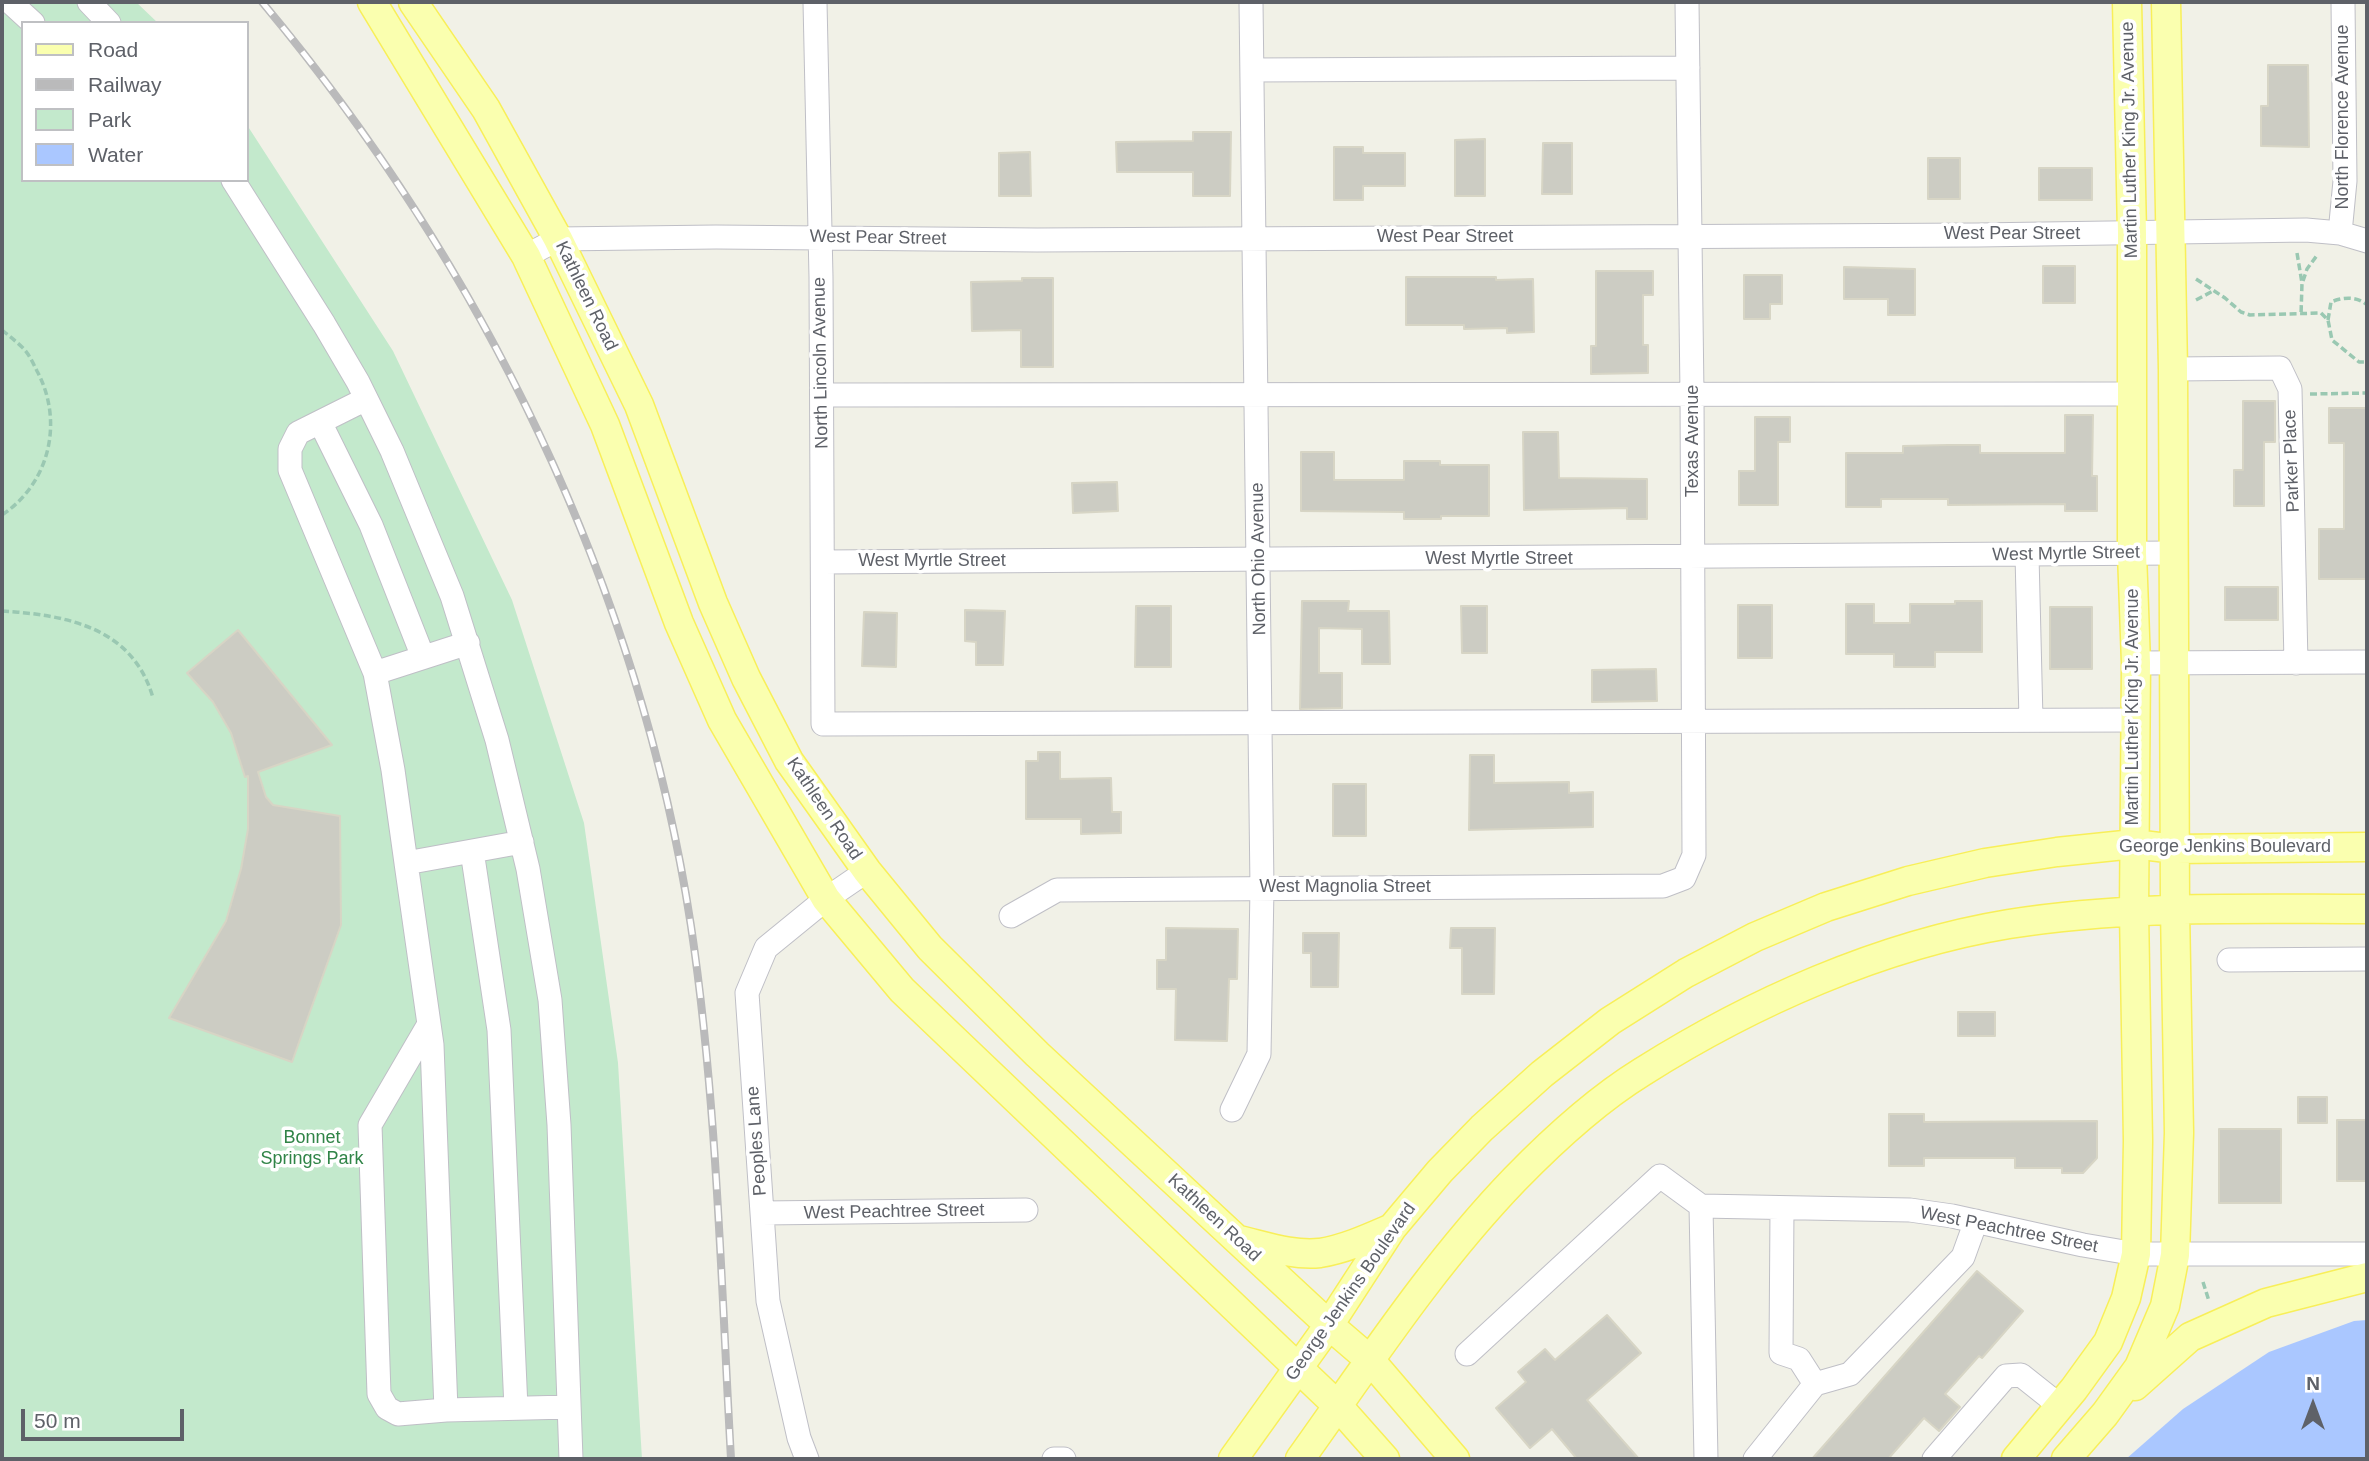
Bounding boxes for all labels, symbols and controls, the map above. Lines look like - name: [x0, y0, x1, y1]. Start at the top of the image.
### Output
- legend: [21, 21, 248, 182]
- street label: Martin Luther King Jr. Avenue: [2117, 21, 2143, 259]
- street label: North Florence Avenue: [2332, 25, 2354, 209]
- text: Road: [88, 38, 138, 61]
- text: Railway: [88, 73, 162, 96]
- text: Park: [88, 108, 131, 131]
- text: Water: [88, 143, 143, 166]
- street label: West Pear Street: [1944, 223, 2080, 245]
- street label: West Pear Street: [809, 226, 947, 250]
- street label: West Pear Street: [1377, 226, 1513, 248]
- street label: Kathleen Road: [550, 238, 622, 354]
- street label: North Lincoln Avenue: [809, 277, 833, 449]
- street label: Texas Avenue: [1682, 385, 1704, 497]
- street label: Parker Place: [2279, 409, 2305, 513]
- street label: North Ohio Avenue: [1247, 482, 1271, 636]
- street label: West Myrtle Street: [1992, 542, 2140, 566]
- street label: West Myrtle Street: [1425, 548, 1573, 570]
- street label: West Myrtle Street: [858, 550, 1006, 572]
- street label: Martin Luther King Jr. Avenue: [2122, 589, 2144, 825]
- street label: Kathleen Road: [782, 754, 866, 864]
- street label: George Jenkins Boulevard: [2119, 836, 2331, 858]
- street label: West Magnolia Street: [1259, 876, 1431, 898]
- street label: Peoples Lane: [742, 1085, 772, 1197]
- park label: Bonnet Springs Park: [260, 1127, 364, 1170]
- street label: Kathleen Road: [1163, 1169, 1265, 1267]
- street label: George Jenkins Boulevard: [1281, 1199, 1421, 1385]
- street label: West Peachtree Street: [803, 1200, 985, 1224]
- street label: West Peachtree Street: [1918, 1202, 2100, 1258]
- north arrow: [2278, 1370, 2348, 1440]
- text: N: [2306, 1373, 2320, 1394]
- scale bar: [24, 1394, 187, 1438]
- text: 50 m: [34, 1409, 81, 1432]

